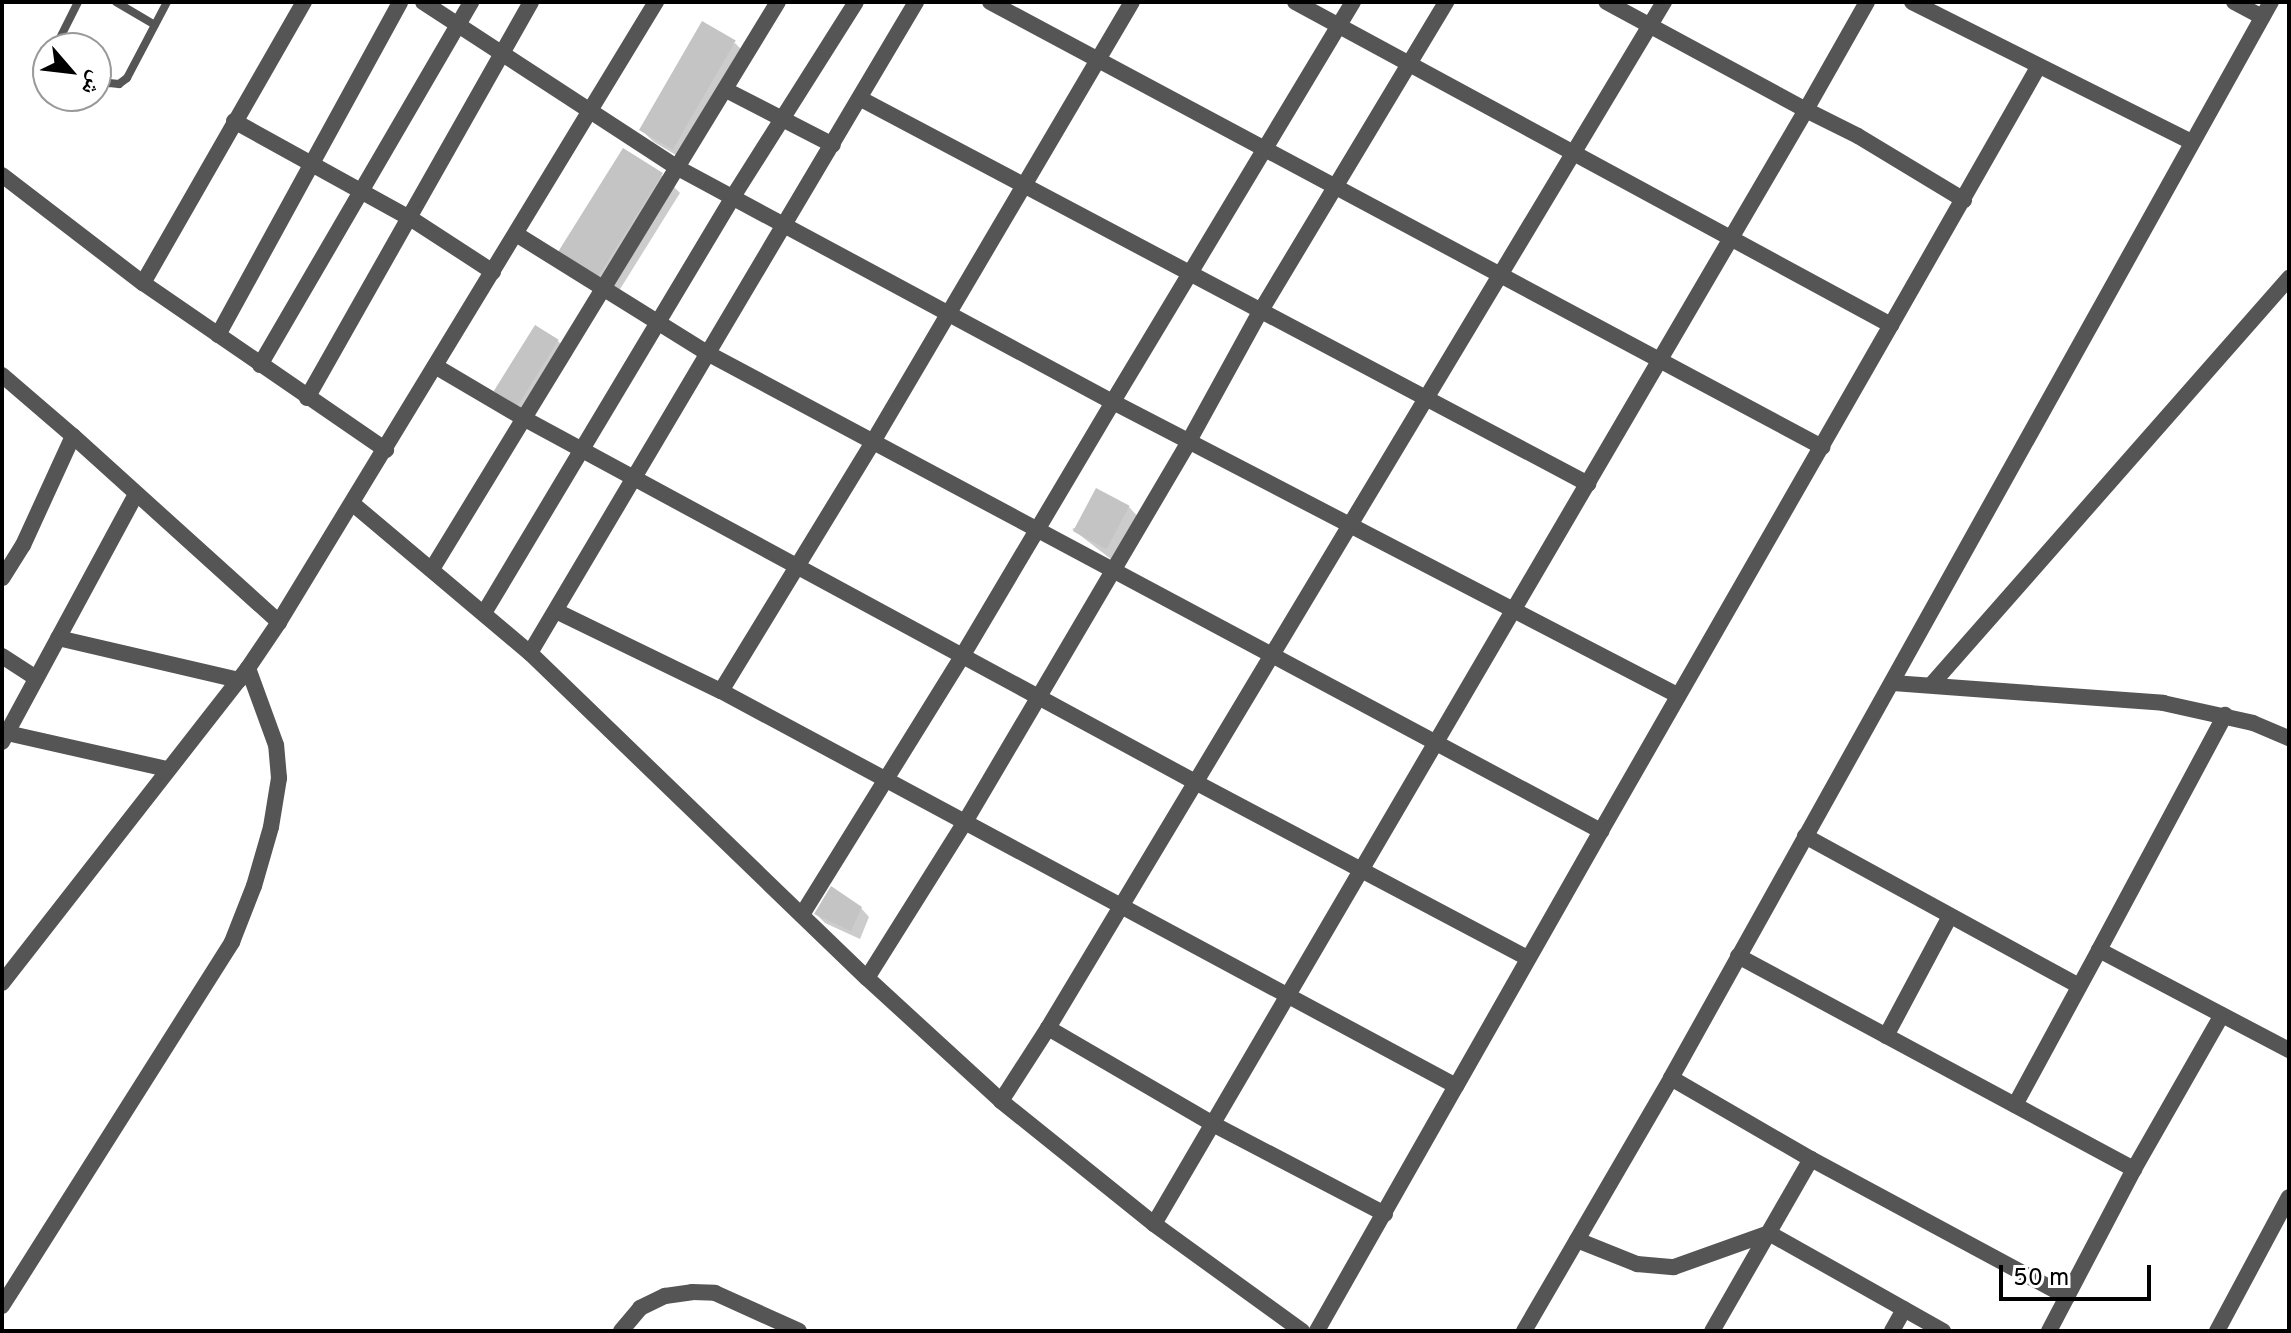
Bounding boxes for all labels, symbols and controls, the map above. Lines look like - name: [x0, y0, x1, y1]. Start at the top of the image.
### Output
- north arrow: [32, 32, 112, 112]
- text: ش: [74, 66, 109, 99]
- scale bar: [2003, 1249, 2155, 1299]
- text: 50 m: [2013, 1264, 2069, 1294]

